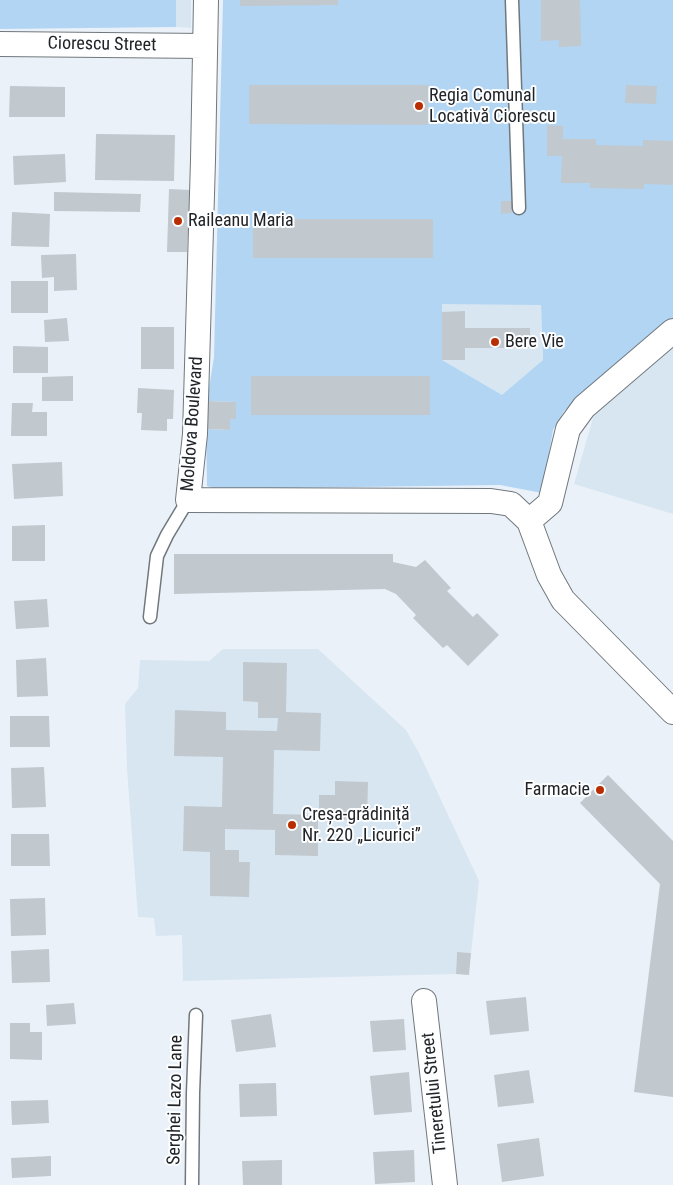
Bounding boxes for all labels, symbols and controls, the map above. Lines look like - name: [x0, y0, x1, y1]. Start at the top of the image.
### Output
- street label: Ciorescu Street: [47, 33, 157, 57]
- place label: Regia Comunal Locativă Ciorescu: [429, 85, 556, 128]
- marker: Regia Comunal Locativă Ciorescu: [413, 100, 425, 112]
- place label: Raileanu Maria: [188, 210, 294, 232]
- marker: Raileanu Maria: [172, 215, 184, 227]
- place label: Bere Vie: [505, 331, 564, 353]
- marker: Bere Vie: [489, 336, 501, 348]
- street label: Moldova Boulevard: [178, 356, 208, 492]
- place label: Farmacie: [524, 779, 590, 801]
- marker: Farmacie: [594, 784, 606, 796]
- place label: Creșa-grădiniță Nr. 220 „Licurici”: [302, 804, 421, 846]
- marker: Creșa-grădiniță Nr. 220 „Licurici”: [286, 819, 298, 831]
- street label: Tineretului Street: [418, 1031, 452, 1155]
- street label: Serghei Lazo Lane: [164, 1035, 188, 1165]

